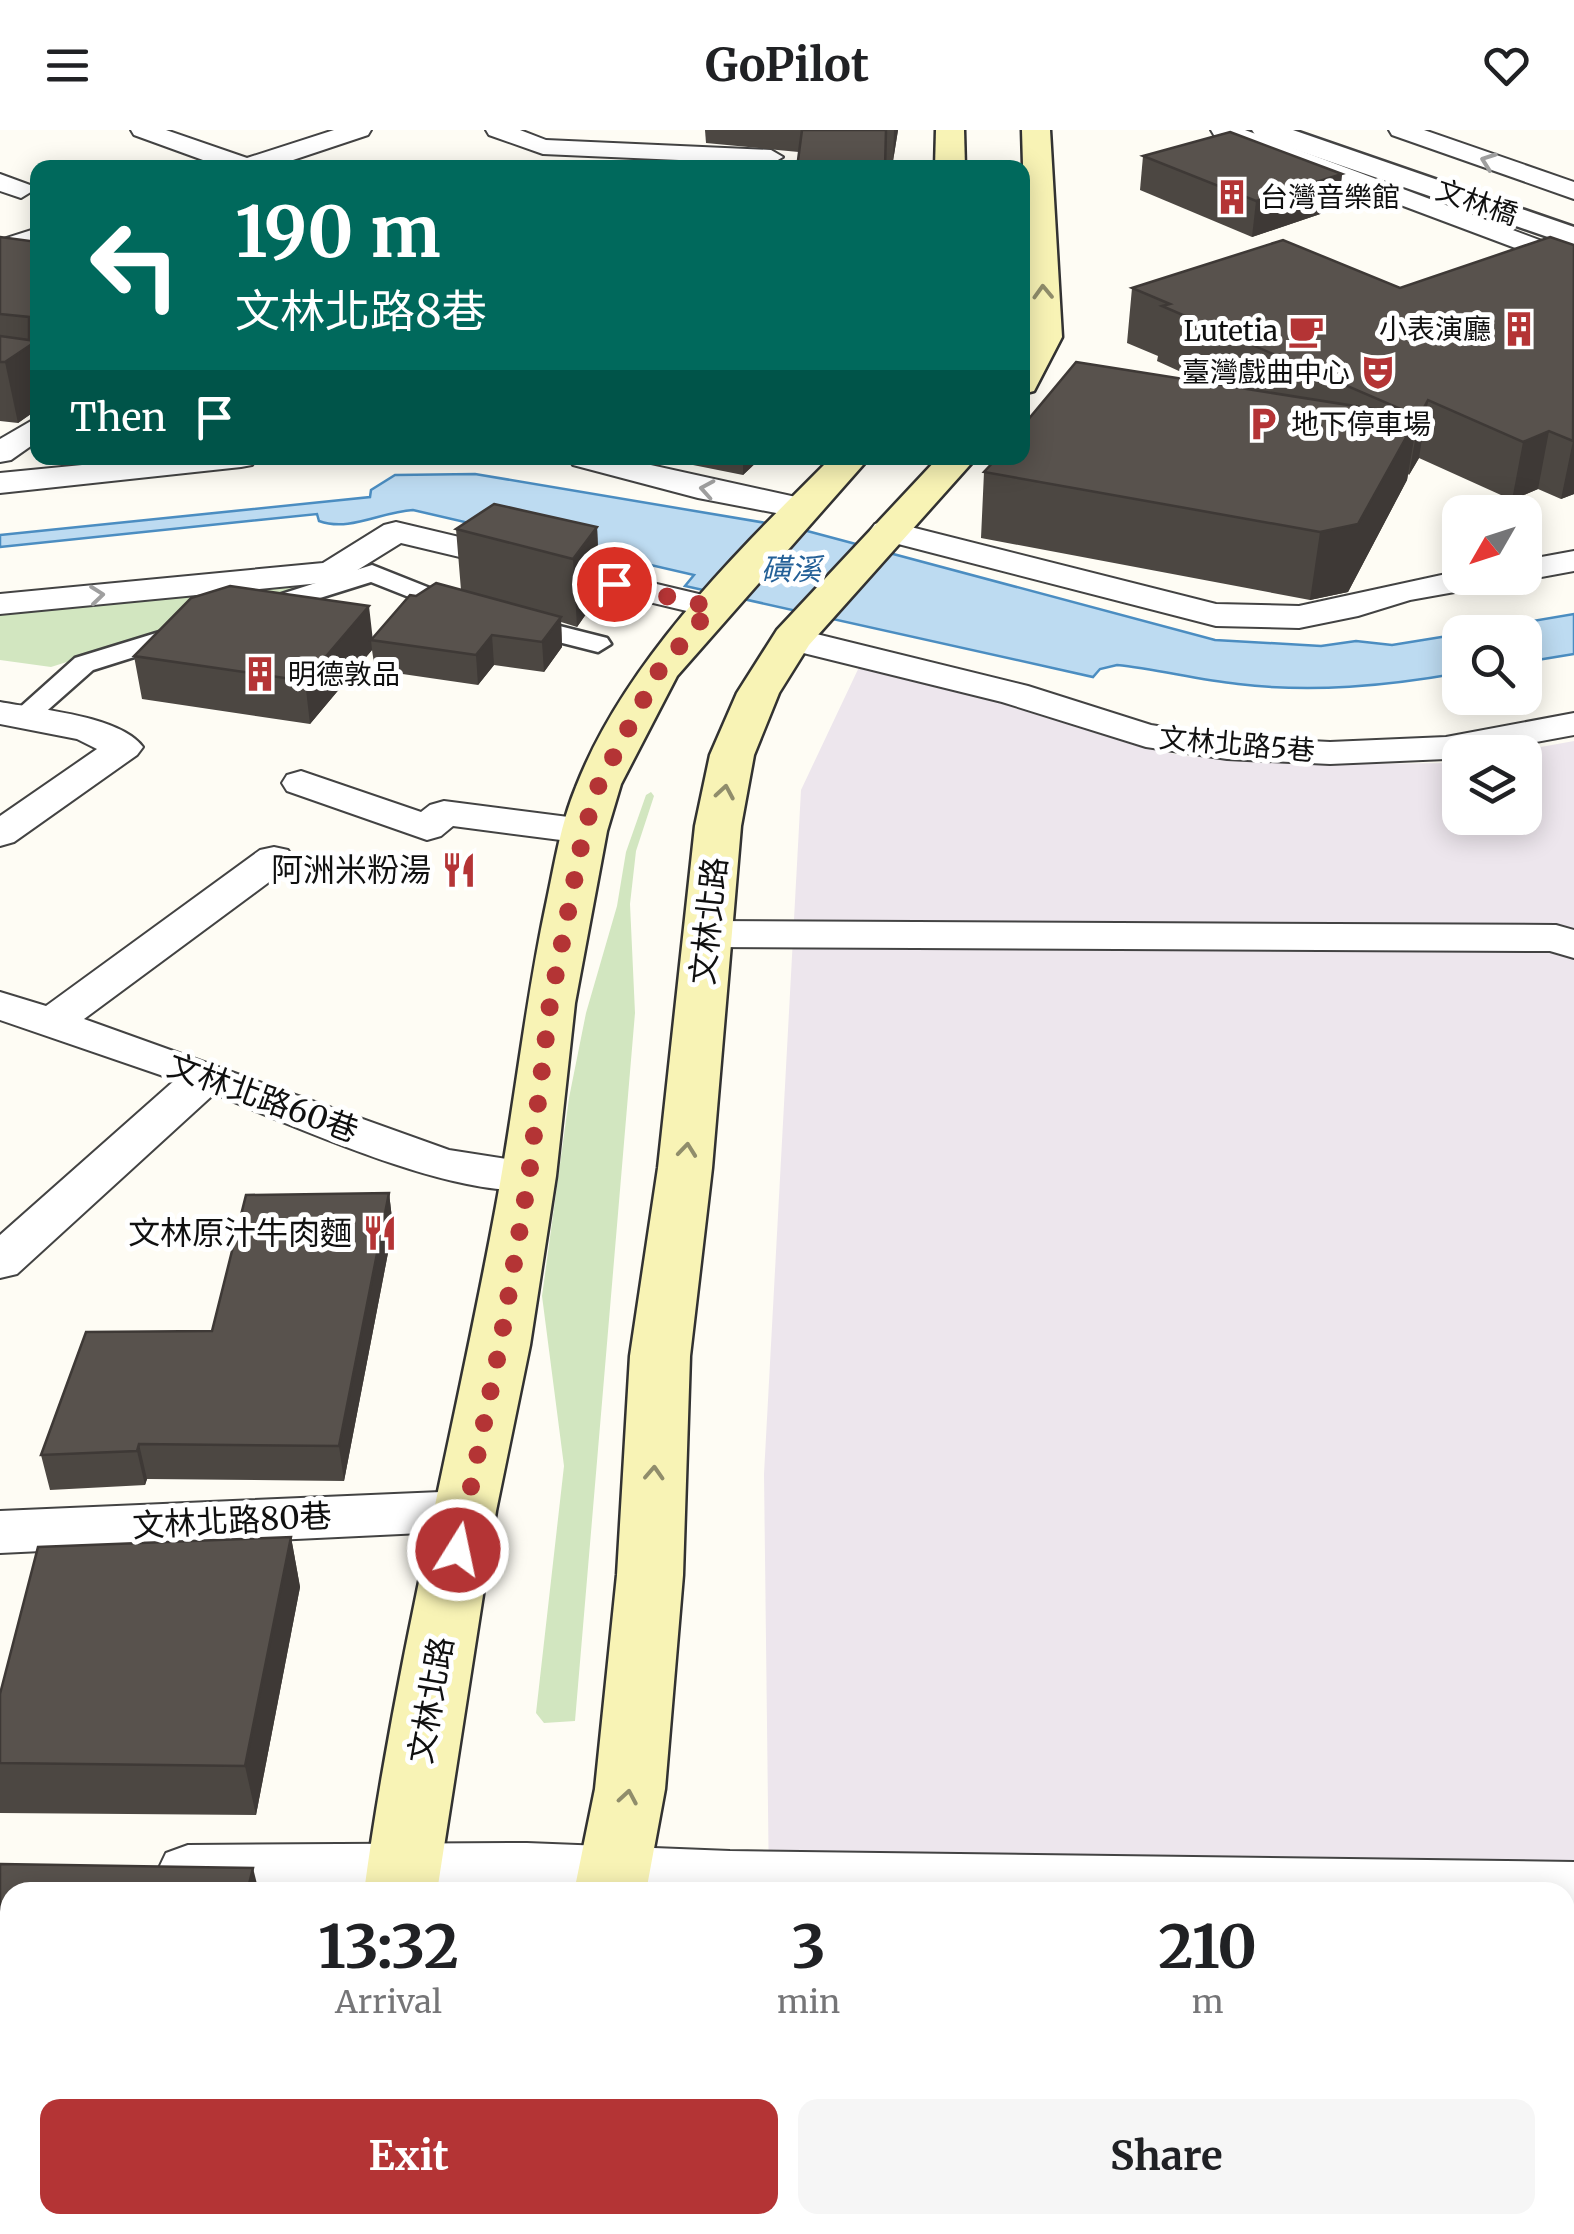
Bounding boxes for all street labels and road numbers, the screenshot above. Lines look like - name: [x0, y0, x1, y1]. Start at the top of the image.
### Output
- street label: 文林橋: [1431, 171, 1523, 233]
- street label: 文林北路5巷: [1158, 719, 1316, 769]
- street label: 文林北路: [682, 855, 736, 987]
- street label: 文林北路60巷: [162, 1045, 364, 1151]
- street label: 文林北路80巷: [131, 1496, 333, 1546]
- street label: 文林北路: [400, 1633, 462, 1767]

